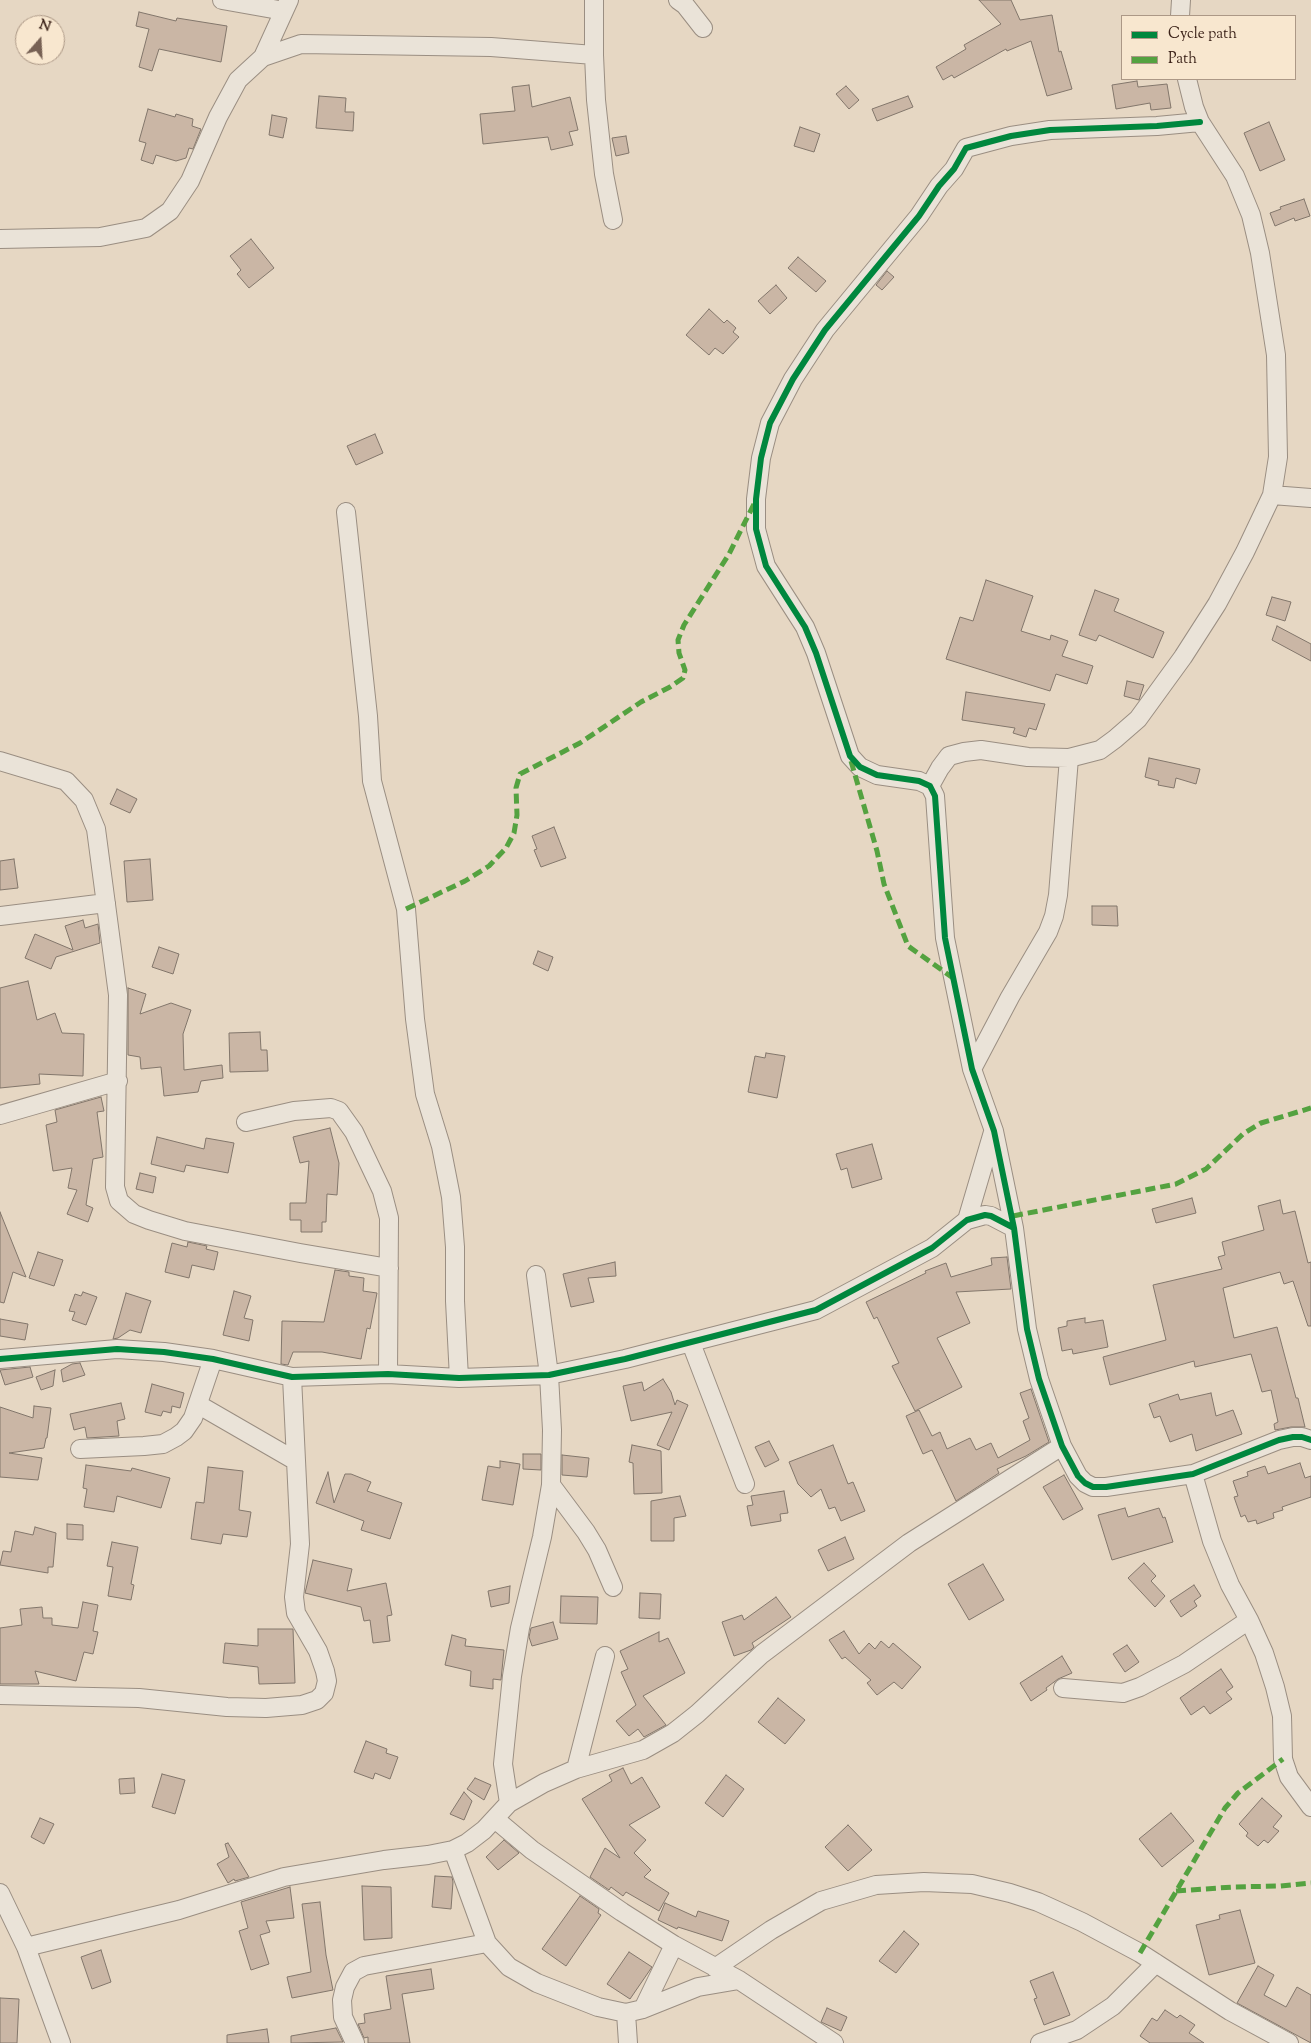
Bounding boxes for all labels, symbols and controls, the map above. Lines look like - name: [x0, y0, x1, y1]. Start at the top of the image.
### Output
- north arrow: [15, 15, 65, 65]
- text: N: [36, 15, 53, 38]
- legend: [1121, 15, 1296, 80]
- text: Cycle path: [1168, 24, 1237, 45]
- text: Path: [1168, 49, 1197, 70]

